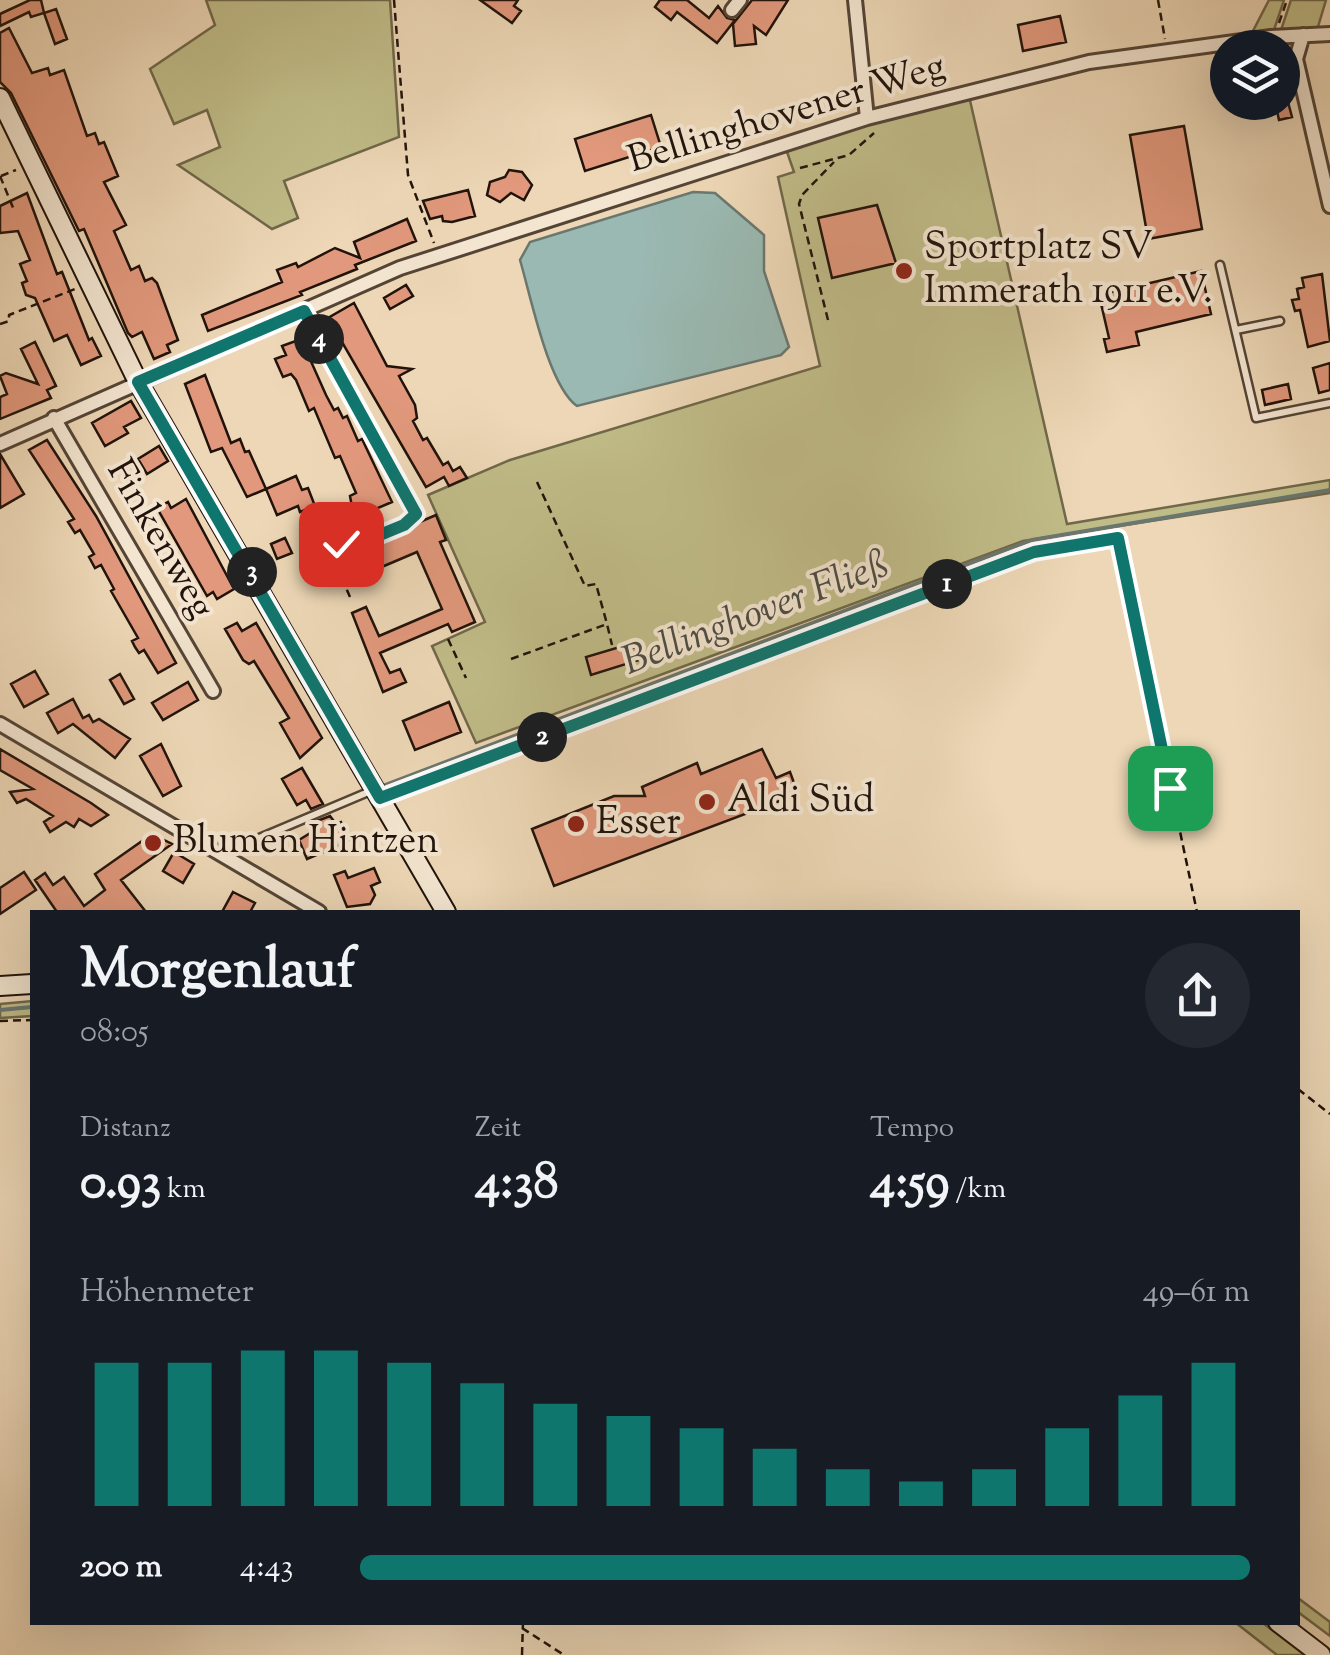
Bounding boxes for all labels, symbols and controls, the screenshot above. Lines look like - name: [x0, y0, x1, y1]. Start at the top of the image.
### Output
- map controls: [1210, 30, 1300, 120]
- button: layers: [1210, 30, 1300, 120]
- street label: Bellinghovener Weg: [622, 41, 952, 189]
- place label: Sportplatz SV Immerath 1911 e.V.: [924, 222, 1212, 320]
- marker: Sportplatz SV Immerath 1911 e.V.: [893, 260, 915, 282]
- pin: 4: [294, 314, 344, 364]
- text: 4: [312, 319, 326, 359]
- street label: Finkenweg: [92, 450, 226, 630]
- pin: [299, 502, 384, 587]
- icon: check: [314, 517, 369, 572]
- water label: Bellinghover Fließ: [615, 538, 897, 692]
- pin: 3: [227, 547, 277, 597]
- text: 3: [246, 552, 258, 592]
- pin: 1: [922, 559, 972, 609]
- text: 1: [942, 564, 952, 604]
- pin: 2: [517, 712, 567, 762]
- text: 2: [535, 717, 549, 757]
- pin: [1128, 746, 1213, 831]
- icon: arrive: [1143, 761, 1198, 816]
- place label: Aldi Süd: [727, 775, 874, 829]
- marker: Aldi Süd: [696, 791, 718, 813]
- place label: Esser: [596, 797, 681, 851]
- marker: Esser: [565, 813, 587, 835]
- place label: Blumen Hintzen: [173, 816, 439, 870]
- marker: Blumen Hintzen: [142, 832, 164, 854]
- text: Morgenlauf: [80, 933, 356, 1012]
- button: share: [1145, 943, 1250, 1048]
- text: 08:05: [80, 1010, 149, 1056]
- text: Distanz: [80, 1109, 171, 1149]
- text: Zeit: [475, 1109, 521, 1149]
- text: Tempo: [870, 1109, 954, 1149]
- text: 0.93: [80, 1149, 161, 1221]
- text: 4:38: [475, 1149, 558, 1221]
- text: 4:59: [870, 1149, 950, 1221]
- text: km: [161, 1170, 206, 1210]
- text: /km: [950, 1170, 1006, 1210]
- text: Höhenmeter: [80, 1270, 254, 1316]
- text: 49–61 m: [1143, 1270, 1250, 1316]
- text: 200 m: [80, 1545, 162, 1591]
- text: 4:43: [240, 1545, 294, 1591]

